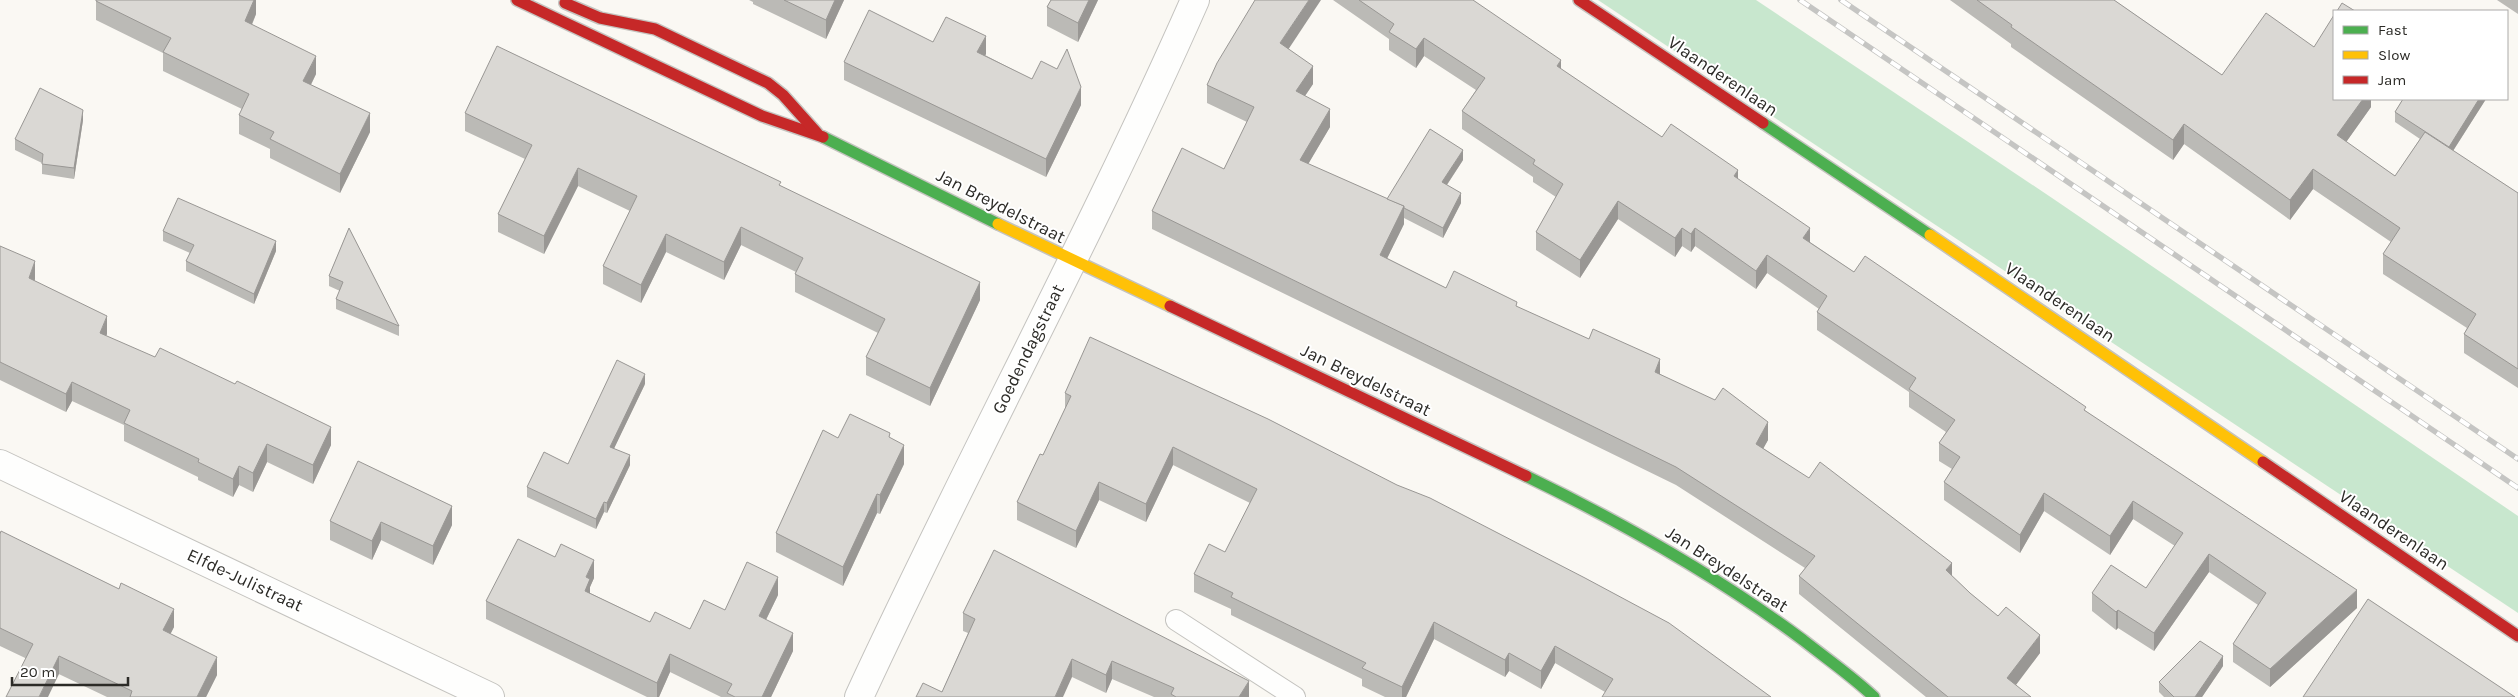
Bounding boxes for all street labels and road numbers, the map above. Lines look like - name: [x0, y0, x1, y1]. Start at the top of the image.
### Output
- street label: Vlaanderenlaan: [1664, 31, 1782, 121]
- street label: Jan Breydelstraat: [933, 164, 1069, 248]
- street label: Vlaanderenlaan: [2001, 257, 2119, 347]
- street label: Goedendagstraat: [987, 280, 1069, 417]
- street label: Jan Breydelstraat: [1297, 339, 1435, 421]
- street label: Vlaanderenlaan: [2335, 485, 2453, 575]
- street label: Jan Breydelstraat: [1662, 521, 1793, 617]
- street label: Elfde-Julistraat: [184, 544, 307, 617]

